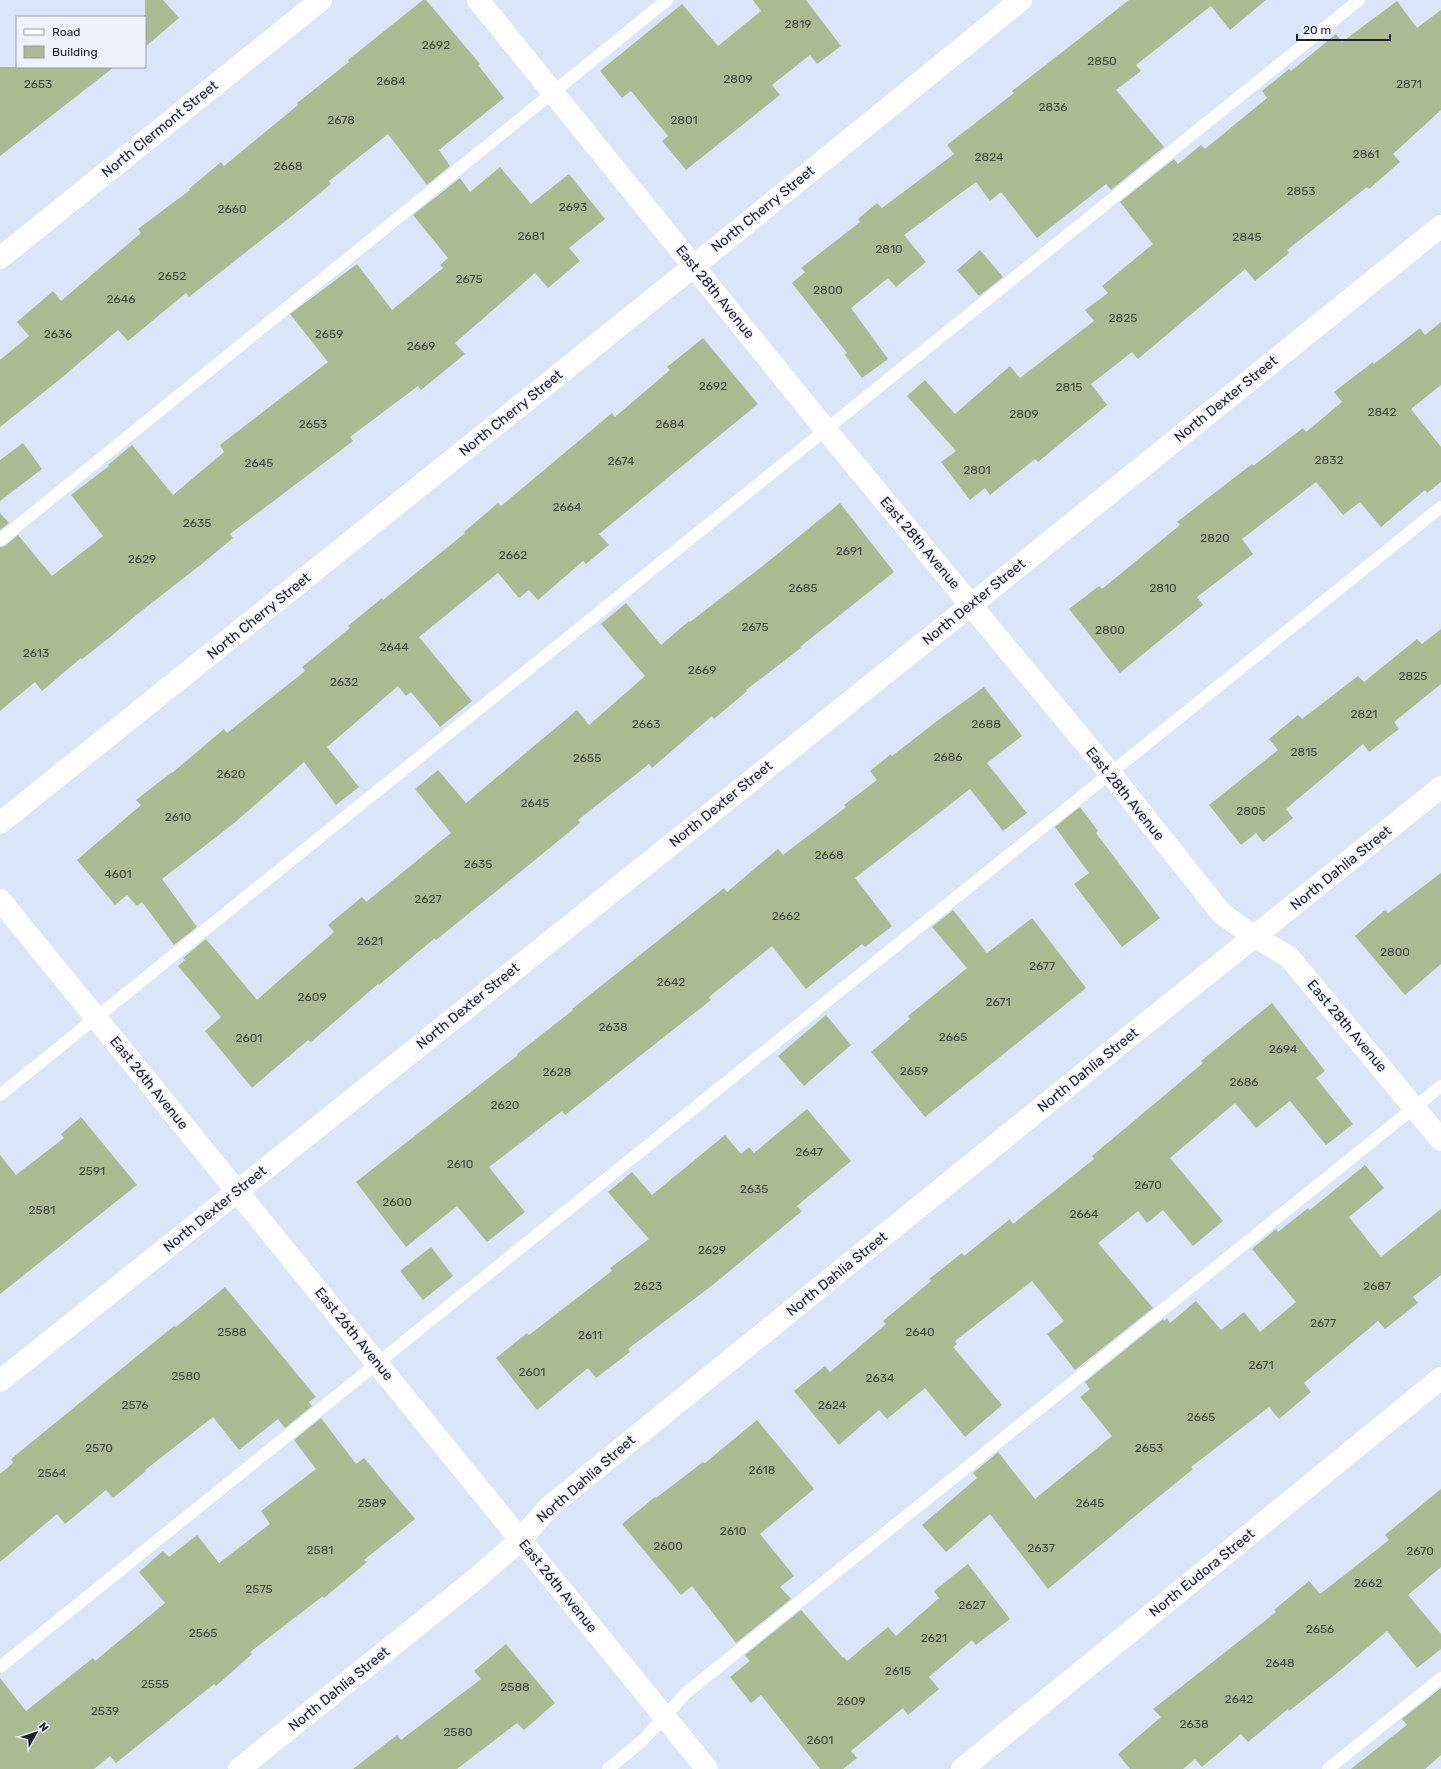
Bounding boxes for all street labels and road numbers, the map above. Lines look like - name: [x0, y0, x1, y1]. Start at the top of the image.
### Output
- street label: North Clermont Street: [98, 77, 222, 181]
- street label: North Cherry Street: [708, 162, 819, 256]
- street label: East 28th Avenue: [672, 242, 758, 342]
- street label: North Dexter Street: [1171, 352, 1281, 446]
- street label: North Cherry Street: [456, 366, 567, 460]
- street label: East 28th Avenue: [876, 493, 964, 593]
- street label: North Dexter Street: [919, 555, 1029, 649]
- street label: North Cherry Street: [204, 569, 315, 663]
- street label: East 28th Avenue: [1082, 744, 1168, 844]
- street label: North Dexter Street: [666, 757, 776, 851]
- street label: North Dahlia Street: [1287, 822, 1395, 914]
- street label: North Dexter Street: [413, 959, 523, 1053]
- street label: East 28th Avenue: [1303, 976, 1391, 1076]
- street label: North Dahlia Street: [1034, 1024, 1142, 1116]
- street label: East 26th Avenue: [106, 1033, 192, 1133]
- street label: North Dexter Street: [160, 1162, 270, 1256]
- street label: North Dahlia Street: [783, 1228, 891, 1320]
- street label: East 26th Avenue: [311, 1284, 397, 1384]
- street label: North Dahlia Street: [533, 1431, 639, 1526]
- street label: North Eudora Street: [1146, 1525, 1258, 1621]
- street label: East 26th Avenue: [515, 1536, 601, 1636]
- street label: North Dahlia Street: [285, 1643, 393, 1735]

